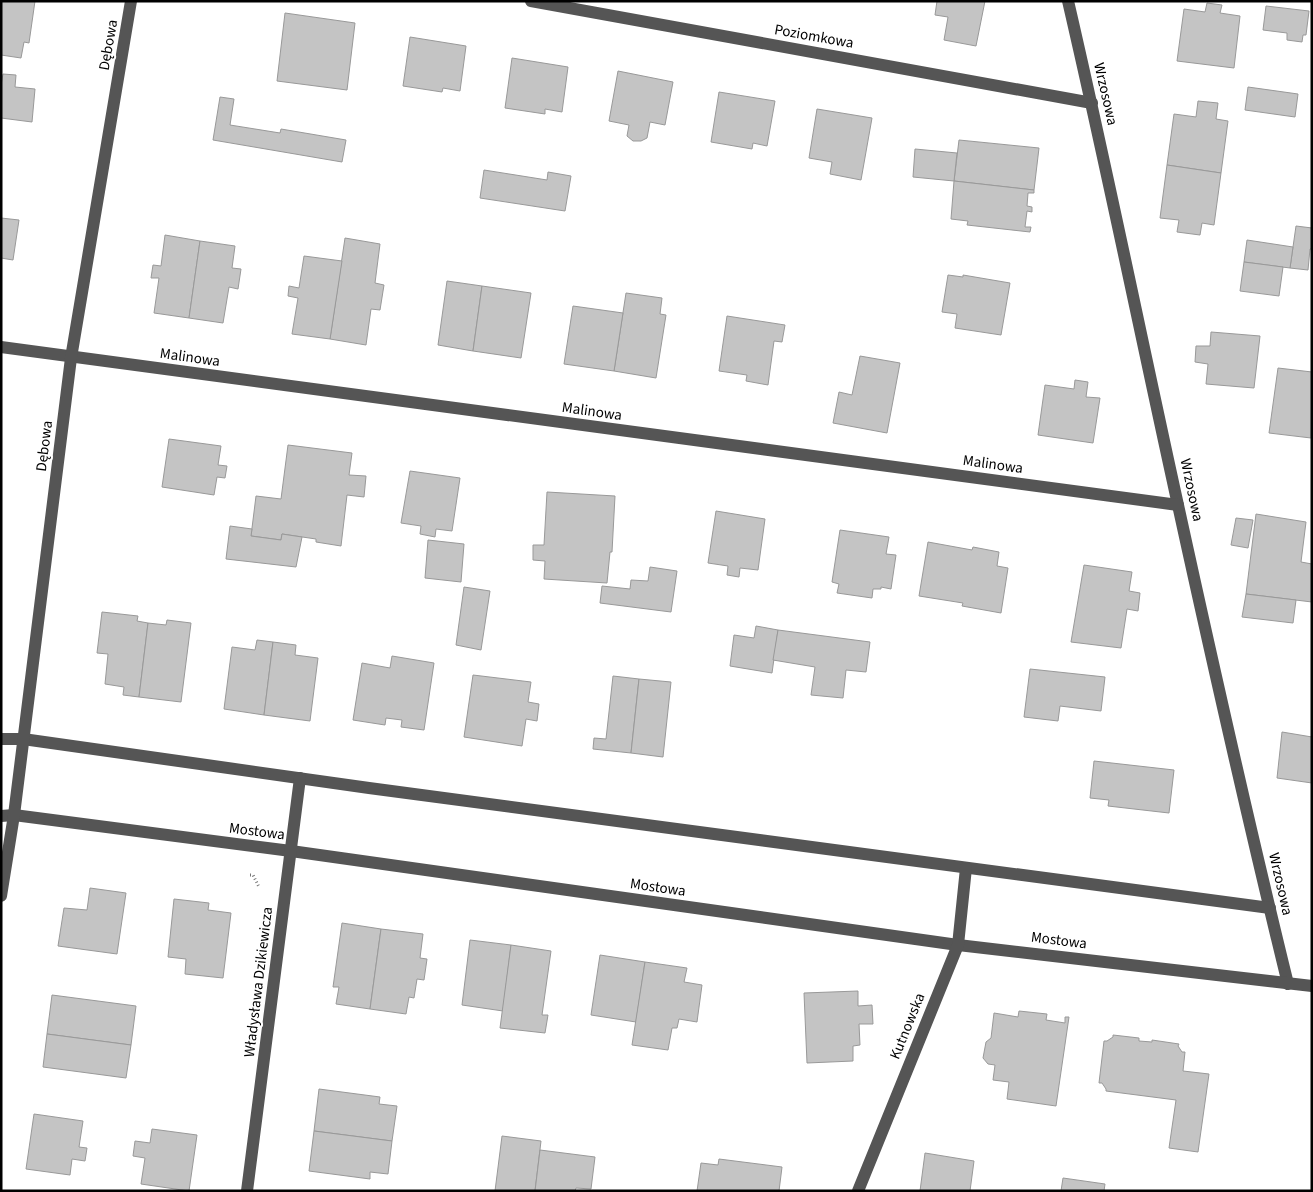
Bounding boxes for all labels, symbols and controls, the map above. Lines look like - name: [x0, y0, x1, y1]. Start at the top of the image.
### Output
- street label: Dębowa: [94, 18, 123, 72]
- street label: Poziomkowa: [773, 19, 855, 54]
- street label: Wrzosowa: [1088, 61, 1123, 128]
- street label: Malinowa: [159, 343, 221, 372]
- street label: Malinowa: [561, 397, 623, 426]
- street label: Dębowa: [31, 419, 58, 473]
- street label: Malinowa: [962, 450, 1024, 479]
- street label: Wrzosowa: [1175, 457, 1208, 524]
- street label: Mostowa: [228, 818, 286, 845]
- street label: Wrzosowa: [1263, 851, 1298, 918]
- street label: Mostowa: [629, 873, 687, 902]
- street label: Władysława Dzikiewicza: [239, 906, 278, 1058]
- street label: Mostowa: [1030, 927, 1088, 954]
- street label: Kutnowska: [885, 990, 930, 1063]

